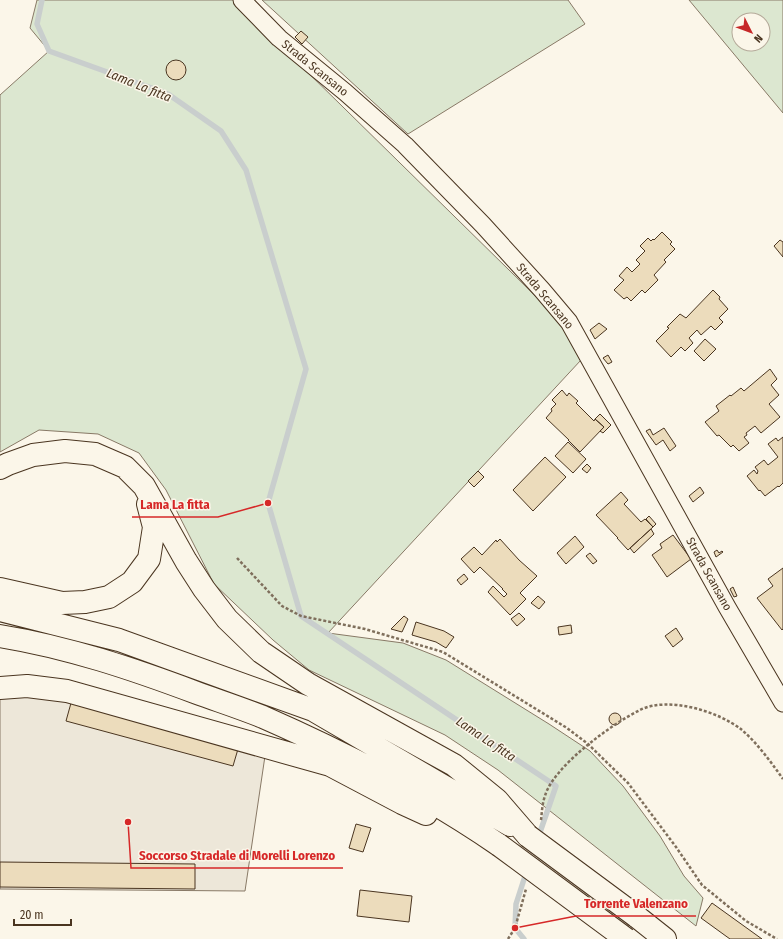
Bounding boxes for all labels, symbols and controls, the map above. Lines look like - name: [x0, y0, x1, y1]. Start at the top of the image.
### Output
- north arrow: [731, 12, 771, 52]
- text: N: [751, 32, 765, 45]
- street label: Strada Scansano: [279, 37, 351, 99]
- water label: Lama La fitta: [104, 65, 174, 105]
- street label: Strada Scansano: [513, 260, 577, 332]
- callout: Lama La fitta: [132, 492, 218, 517]
- text: Lama La fitta: [140, 497, 210, 512]
- street label: Strada Scansano: [683, 535, 735, 613]
- water label: Lama La fitta: [453, 714, 519, 765]
- callout: Soccorso Stradale di Morelli Lorenzo: [131, 843, 343, 868]
- text: Soccorso Stradale di Morelli Lorenzo: [139, 848, 335, 863]
- callout: Torrente Valenzano: [576, 891, 696, 916]
- text: Torrente Valenzano: [584, 896, 688, 911]
- scale bar: [14, 901, 71, 927]
- text: 20 m: [20, 908, 44, 922]

